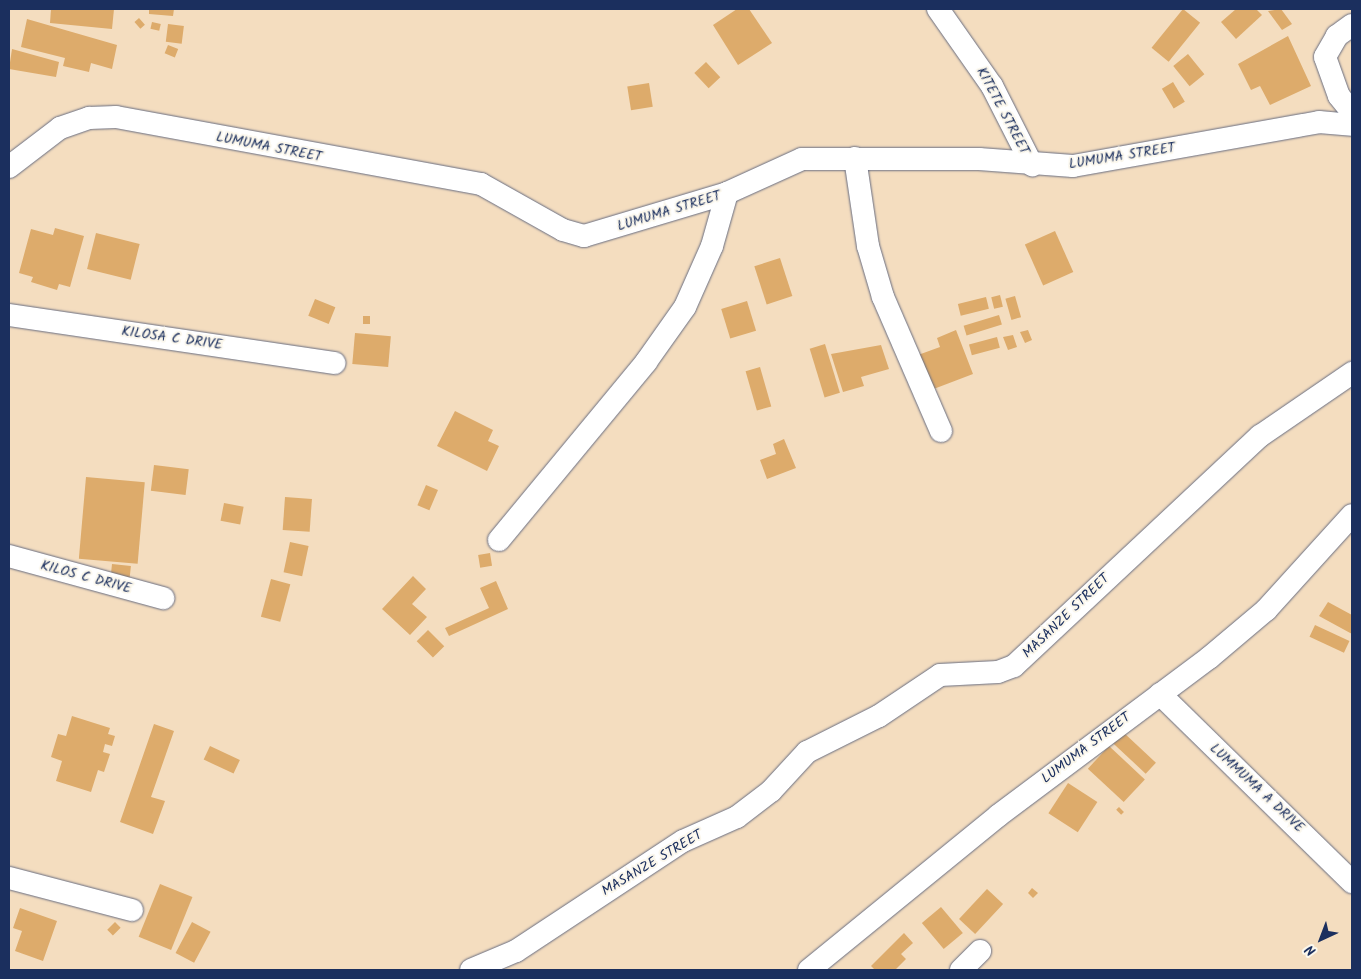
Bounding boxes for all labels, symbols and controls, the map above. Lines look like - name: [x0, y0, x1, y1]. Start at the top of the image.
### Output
- street label: KITETE STREET: [973, 64, 1033, 158]
- street label: LUMUMA STREET: [215, 128, 323, 166]
- street label: LUMUMA STREET: [1068, 139, 1176, 173]
- street label: LUMUMA STREET: [615, 187, 723, 235]
- street label: KILOSA C DRIVE: [121, 323, 223, 353]
- street label: KILOS C DRIVE: [39, 557, 133, 597]
- street label: MASANZE STREET: [1019, 570, 1113, 662]
- street label: LUMUMA STREET: [1038, 709, 1134, 787]
- street label: LUMMUMA A DRIVE: [1206, 740, 1308, 836]
- street label: MASANZE STREET: [599, 826, 705, 900]
- north arrow: [1296, 914, 1346, 964]
- text: N: [1300, 939, 1322, 961]

